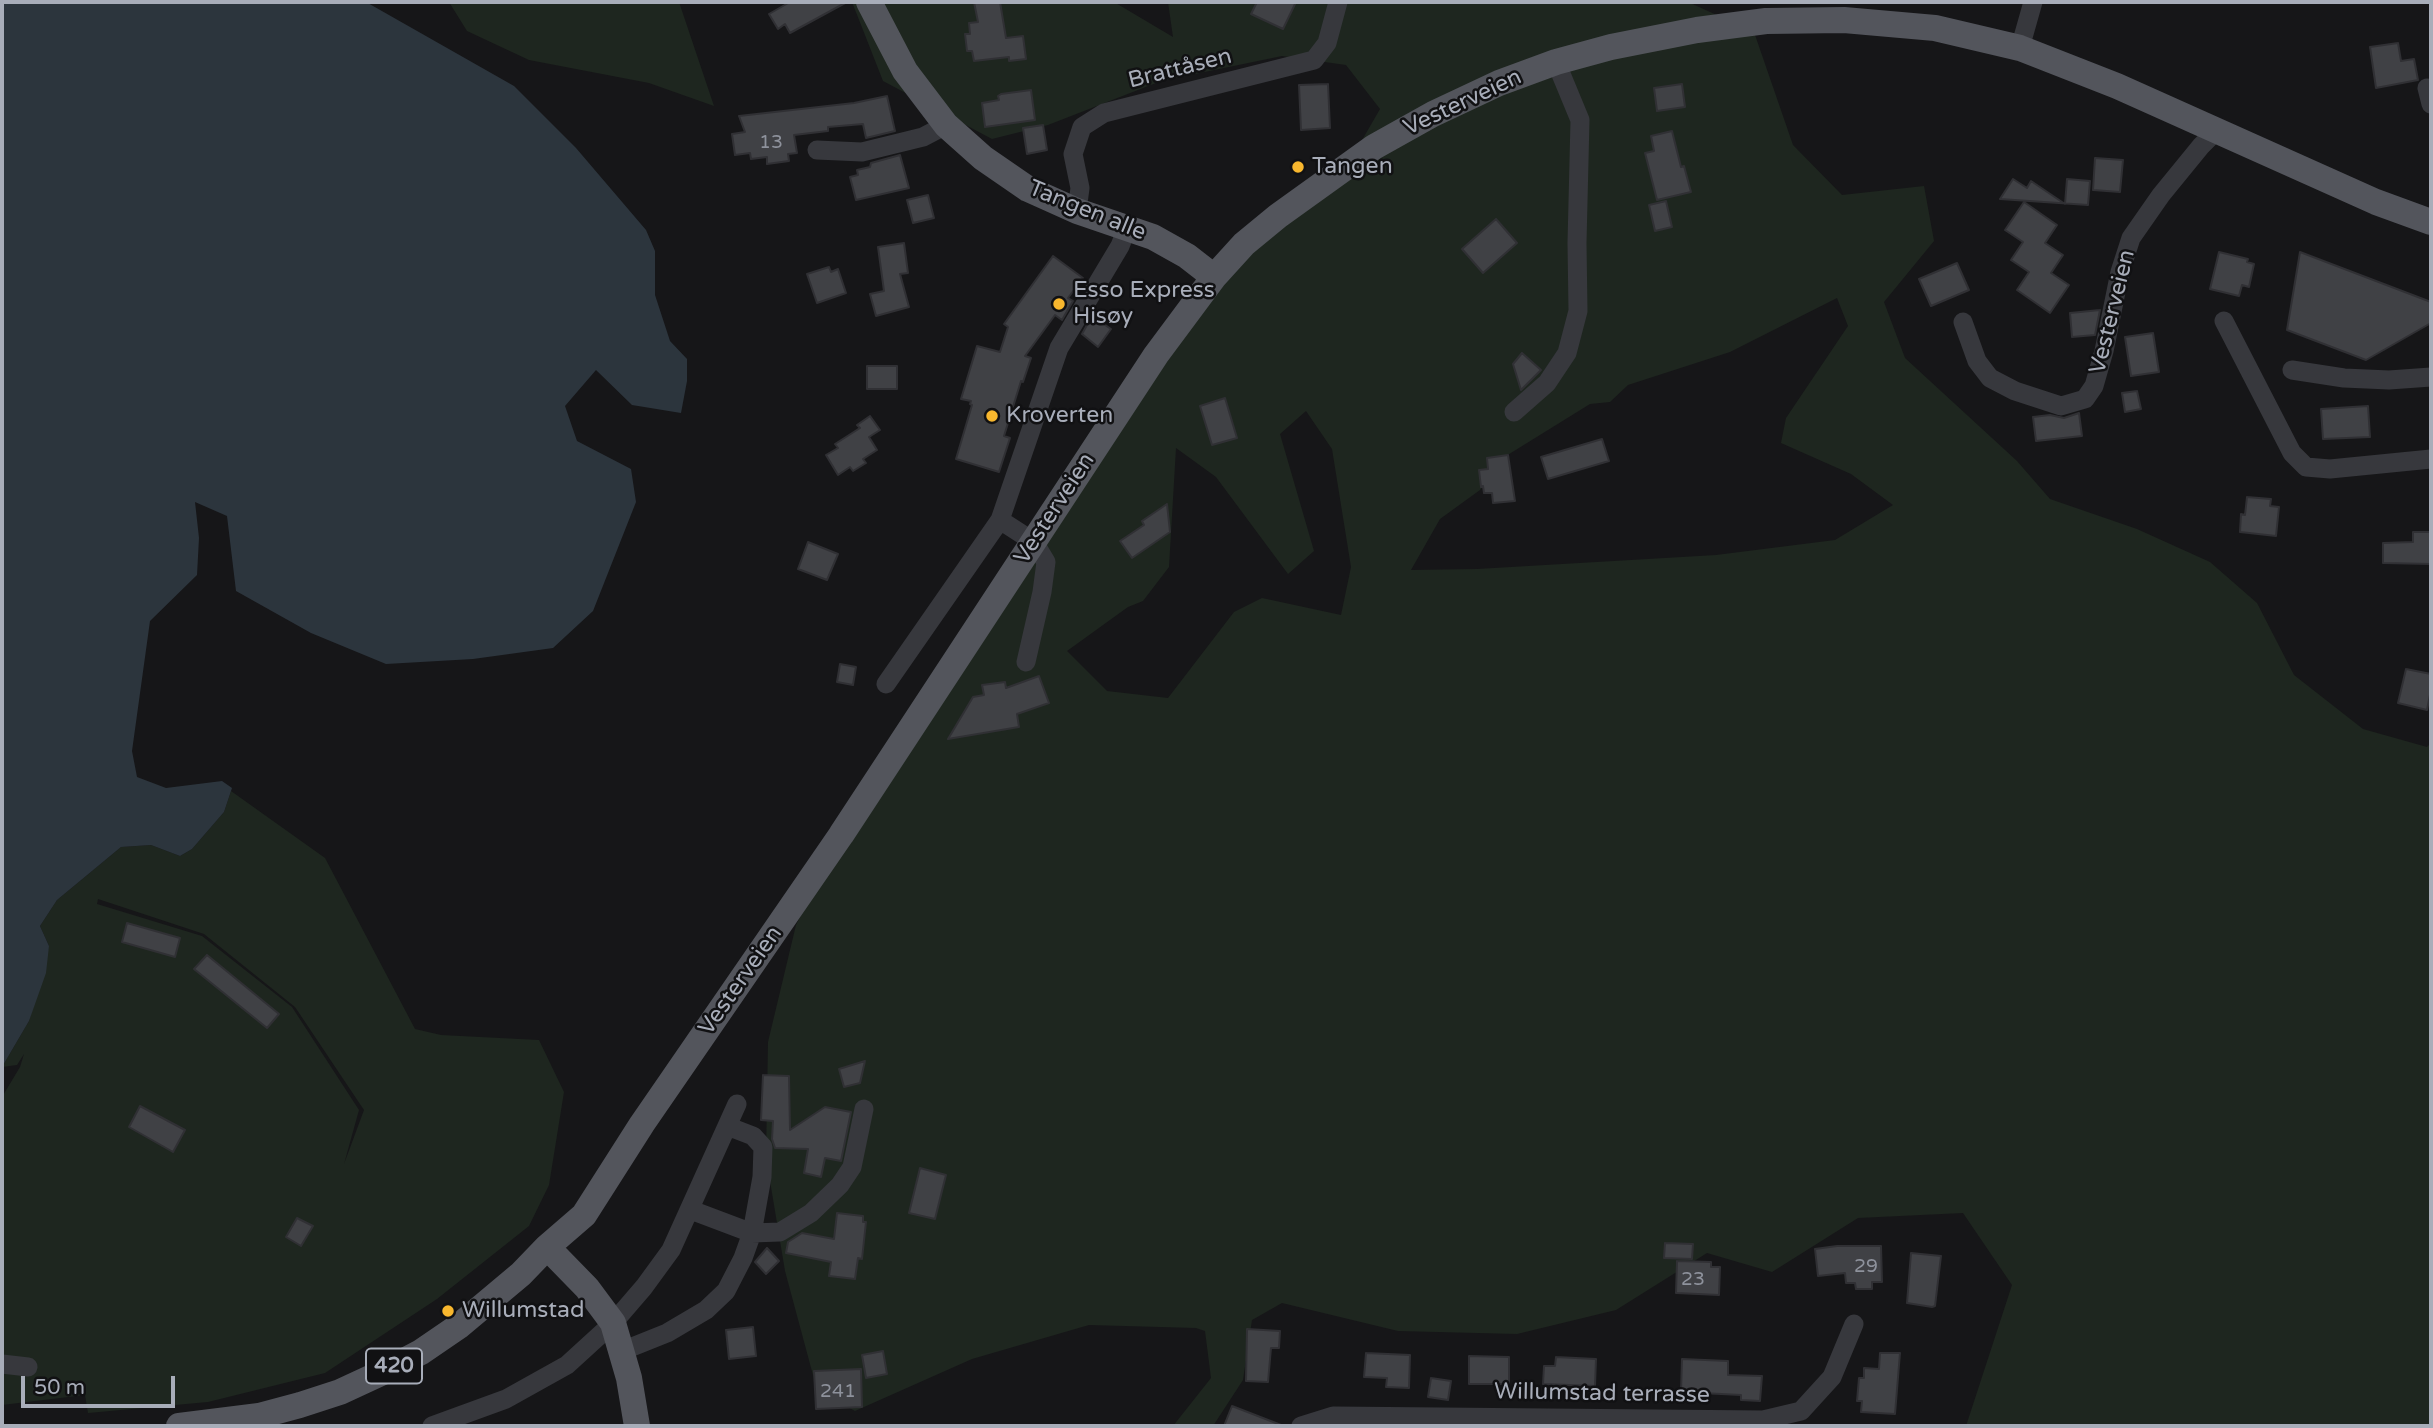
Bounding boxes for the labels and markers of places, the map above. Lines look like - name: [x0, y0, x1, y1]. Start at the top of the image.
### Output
- place label: Tangen: [1312, 153, 1393, 181]
- marker: Tangen: [1290, 159, 1306, 175]
- place label: Esso Express Hisøy: [1073, 277, 1215, 331]
- marker: Esso Express Hisøy: [1051, 296, 1067, 312]
- place label: Kroverten: [1006, 402, 1113, 430]
- marker: Kroverten: [984, 408, 1000, 424]
- place label: Willumstad: [462, 1297, 584, 1325]
- marker: Willumstad: [440, 1303, 456, 1319]

